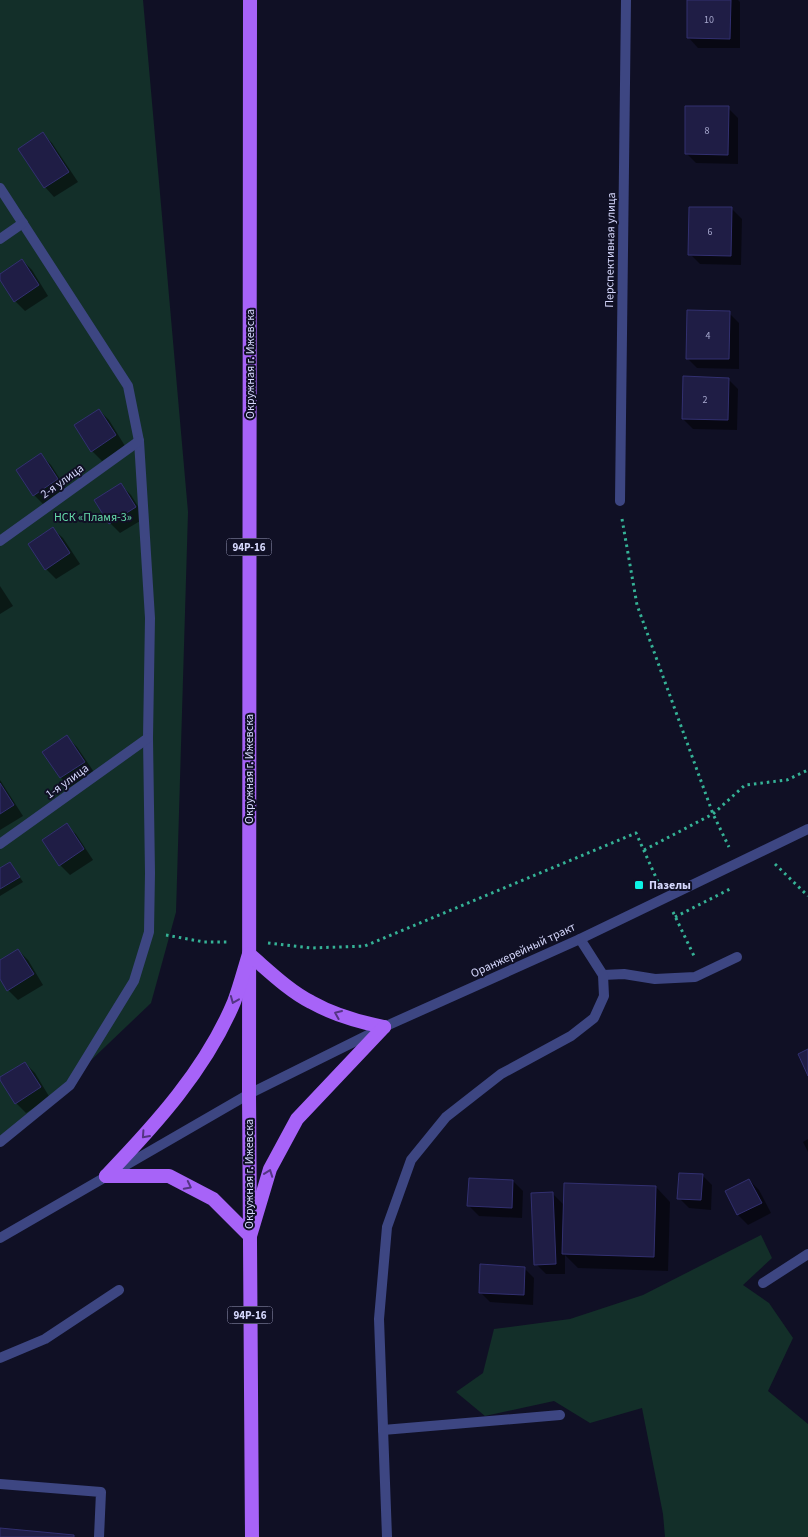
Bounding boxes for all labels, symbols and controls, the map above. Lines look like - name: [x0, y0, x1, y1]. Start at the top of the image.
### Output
- house number: 10: [704, 13, 714, 27]
- house number: 8: [705, 124, 710, 138]
- street label: Перспективная улица: [601, 192, 620, 308]
- house number: 6: [708, 225, 713, 239]
- street label: Окружная г. Ижевска: [242, 309, 259, 419]
- house number: 4: [706, 329, 711, 343]
- house number: 2: [703, 393, 708, 407]
- street label: 2-я улица: [37, 460, 87, 503]
- park label: НСК «Пламя-3»: [54, 509, 132, 526]
- road number: 94Р-16: [226, 538, 272, 556]
- street label: Окружная г. Ижевска: [241, 714, 258, 824]
- street label: 1-я улица: [42, 760, 92, 803]
- place label: Пазелы: [649, 877, 691, 894]
- marker: Пазелы: [633, 879, 645, 891]
- street label: Оранжерейный тракт: [468, 918, 579, 982]
- one-way arrow: [230, 996, 240, 1004]
- one-way arrow: [334, 1010, 343, 1021]
- street label: Окружная г. Ижевска: [241, 1119, 258, 1229]
- one-way arrow: [142, 1130, 151, 1139]
- one-way arrow: [263, 1169, 273, 1178]
- one-way arrow: [182, 1180, 191, 1190]
- road number: 94Р-16: [228, 1306, 272, 1324]

